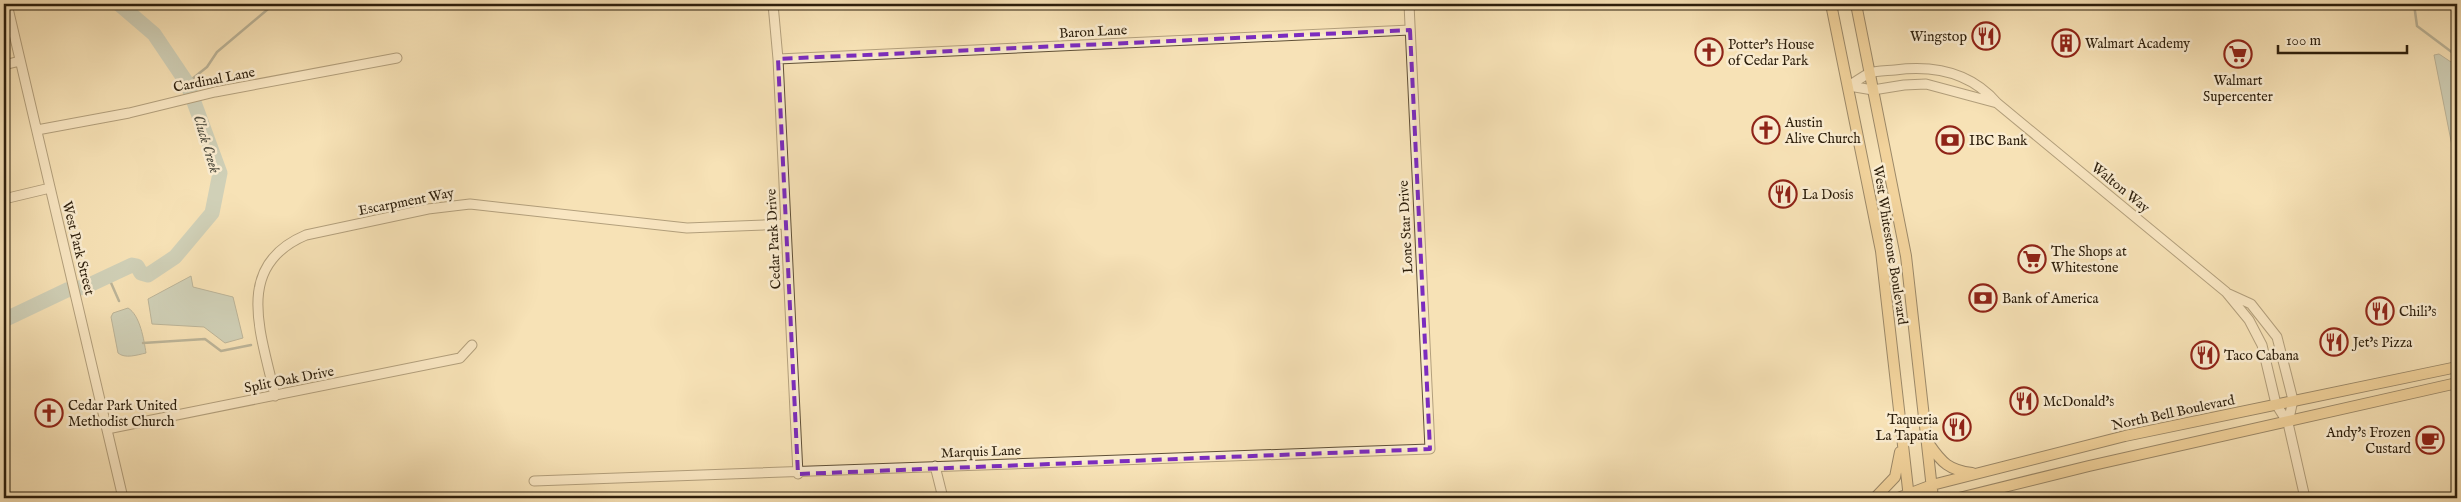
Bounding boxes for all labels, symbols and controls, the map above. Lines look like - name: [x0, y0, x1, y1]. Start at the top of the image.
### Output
- street label: Baron Lane: [1058, 21, 1128, 43]
- restaurant icon: Wingstop: [1971, 21, 2001, 51]
- scale bar: [2278, 22, 2407, 54]
- place label: Wingstop: [1910, 28, 1967, 46]
- building icon: Walmart Academy: [2051, 28, 2081, 58]
- text: 100 m: [2286, 31, 2322, 50]
- place label: Walmart Academy: [2085, 35, 2190, 53]
- place label: Potter's House of Cedar Park: [1728, 36, 1815, 70]
- church icon: Potter's House of Cedar Park: [1694, 37, 1724, 67]
- supermarket icon: Walmart Supercenter: [2223, 39, 2253, 69]
- street label: Cardinal Lane: [172, 63, 257, 97]
- place label: Walmart Supercenter: [2203, 72, 2273, 106]
- water label: Cluck Creek: [189, 113, 224, 176]
- place label: Austin Alive Church: [1784, 114, 1861, 148]
- church icon: Austin Alive Church: [1751, 115, 1781, 145]
- bank icon: IBC Bank: [1935, 125, 1965, 155]
- place label: IBC Bank: [1969, 132, 2028, 150]
- street label: Walton Way: [2087, 159, 2153, 217]
- street label: West Whitestone Boulevard: [1869, 164, 1912, 327]
- street label: Lone Star Drive: [1395, 179, 1417, 274]
- restaurant icon: La Dosis: [1768, 179, 1798, 209]
- street label: Escarpment Way: [357, 184, 456, 220]
- place label: La Dosis: [1802, 186, 1854, 204]
- street label: Cedar Park Drive: [762, 188, 786, 290]
- street label: West Park Street: [58, 199, 98, 297]
- place label: The Shops at Whitestone: [2051, 243, 2127, 277]
- supermarket icon: The Shops at Whitestone: [2017, 244, 2047, 274]
- bank icon: Bank of America: [1968, 283, 1998, 313]
- place label: Bank of America: [2002, 290, 2099, 308]
- restaurant icon: Chili's: [2365, 296, 2395, 326]
- place label: Chili's: [2399, 303, 2437, 321]
- restaurant icon: Jet's Pizza: [2319, 327, 2349, 357]
- place label: Jet's Pizza: [2351, 334, 2413, 352]
- restaurant icon: Taco Cabana: [2190, 340, 2220, 370]
- place label: Taco Cabana: [2224, 347, 2300, 365]
- street label: Split Oak Drive: [243, 362, 336, 397]
- restaurant icon: McDonald's: [2009, 386, 2039, 416]
- street label: North Bell Boulevard: [2110, 391, 2237, 435]
- place label: McDonald's: [2043, 393, 2114, 411]
- place label: Cedar Park United Methodist Church: [68, 397, 178, 431]
- church icon: Cedar Park United Methodist Church: [34, 398, 64, 428]
- place label: Taqueria La Tapatia: [1876, 411, 1939, 445]
- restaurant icon: Taqueria La Tapatia: [1942, 412, 1972, 442]
- place label: Andy's Frozen Custard: [2325, 424, 2412, 458]
- cafe icon: Andy's Frozen Custard: [2415, 425, 2445, 455]
- street label: Marquis Lane: [941, 442, 1022, 462]

